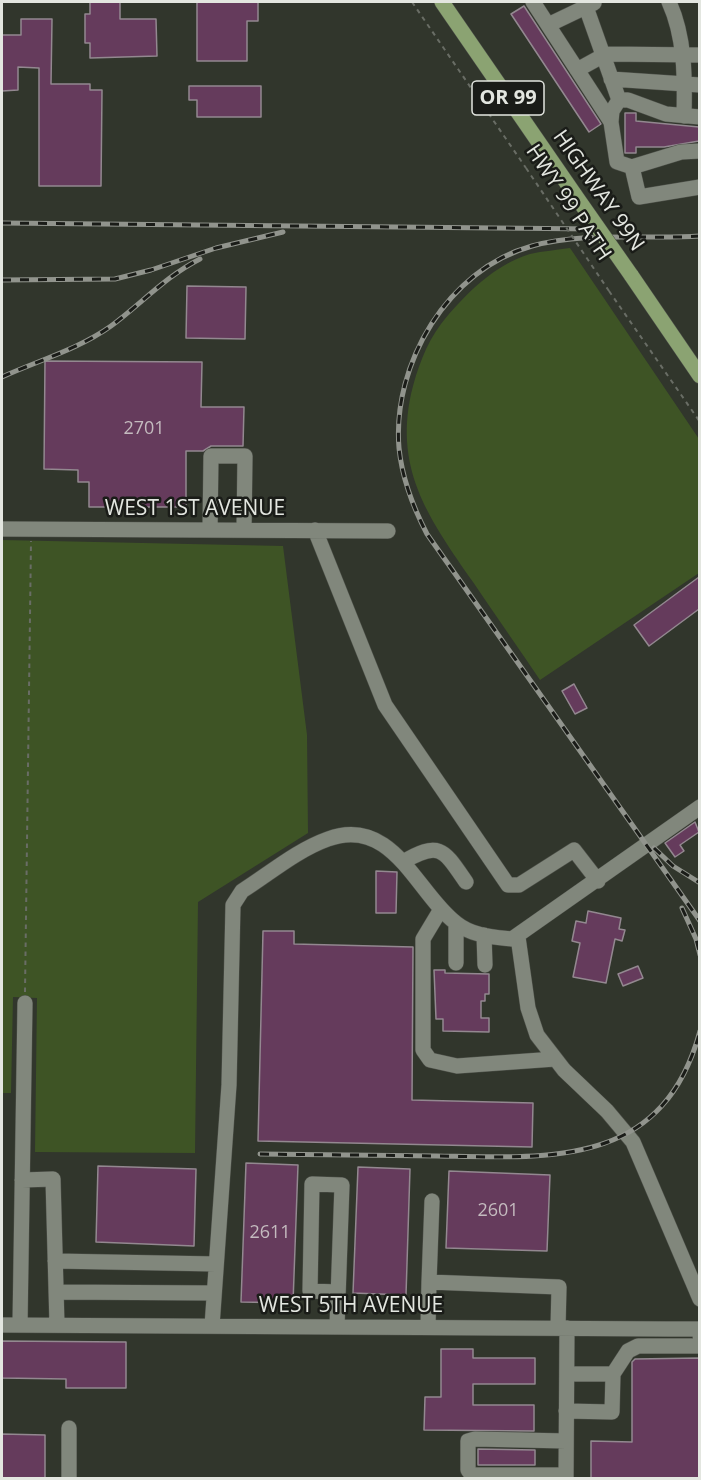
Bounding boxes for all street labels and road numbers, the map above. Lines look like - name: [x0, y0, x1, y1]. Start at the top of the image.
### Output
- road number: OR 99: [472, 81, 544, 115]
- street label: HIGHWAY 99N: [547, 126, 649, 256]
- street label: HWY 99 PATH: [520, 140, 616, 266]
- street label: WEST 1ST AVENUE: [105, 496, 285, 522]
- street label: WEST 5TH AVENUE: [259, 1293, 443, 1319]

